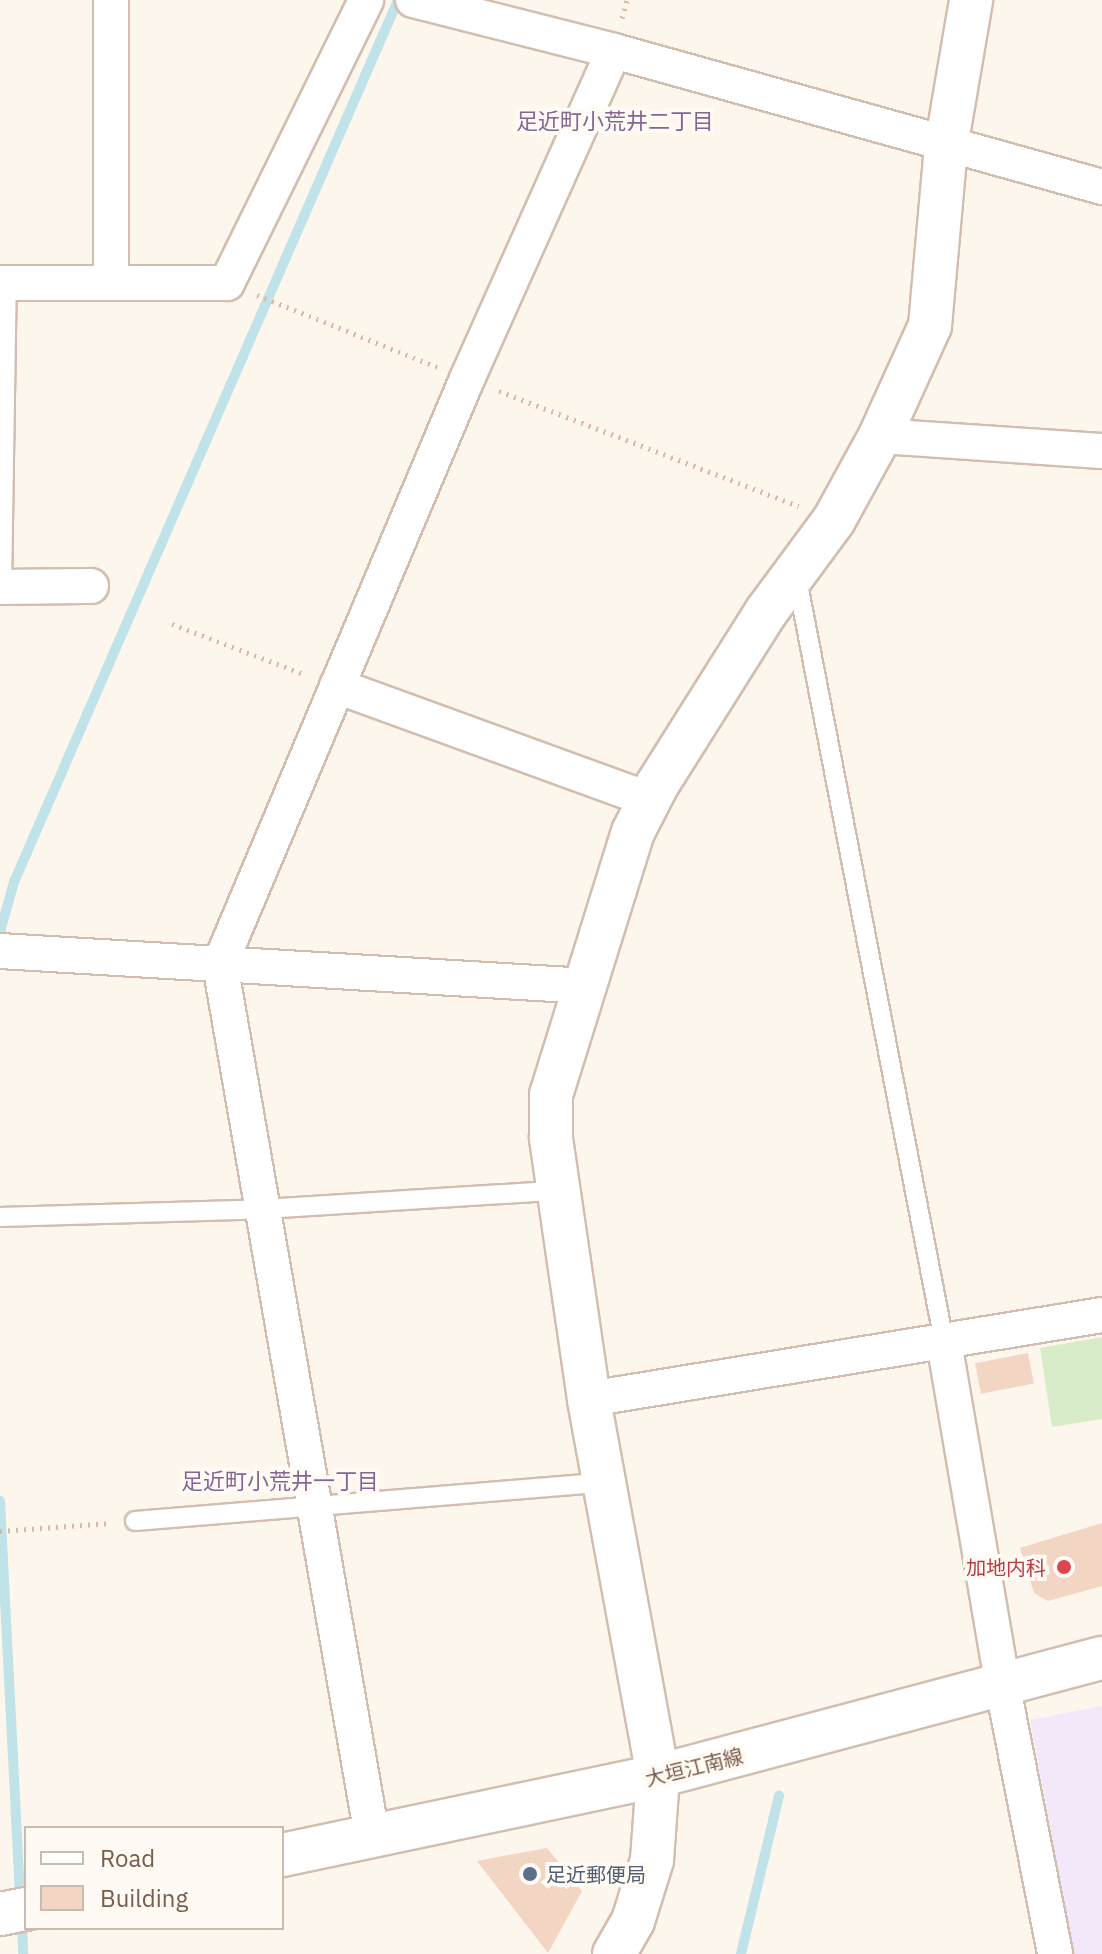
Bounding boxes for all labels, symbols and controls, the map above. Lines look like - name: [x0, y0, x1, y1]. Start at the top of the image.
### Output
- district label: 足近町小荒井二丁目: [516, 108, 714, 134]
- district label: 足近町小荒井一丁目: [181, 1468, 379, 1494]
- place label: 加地内科: [966, 1555, 1046, 1579]
- marker: 加地内科: [1053, 1556, 1075, 1578]
- street label: 大垣江南線: [643, 1743, 745, 1791]
- legend: [24, 1826, 284, 1930]
- text: Road: [100, 1842, 155, 1874]
- place label: 足近郵便局: [546, 1862, 646, 1886]
- marker: 足近郵便局: [521, 1865, 539, 1883]
- text: Building: [100, 1882, 188, 1914]

